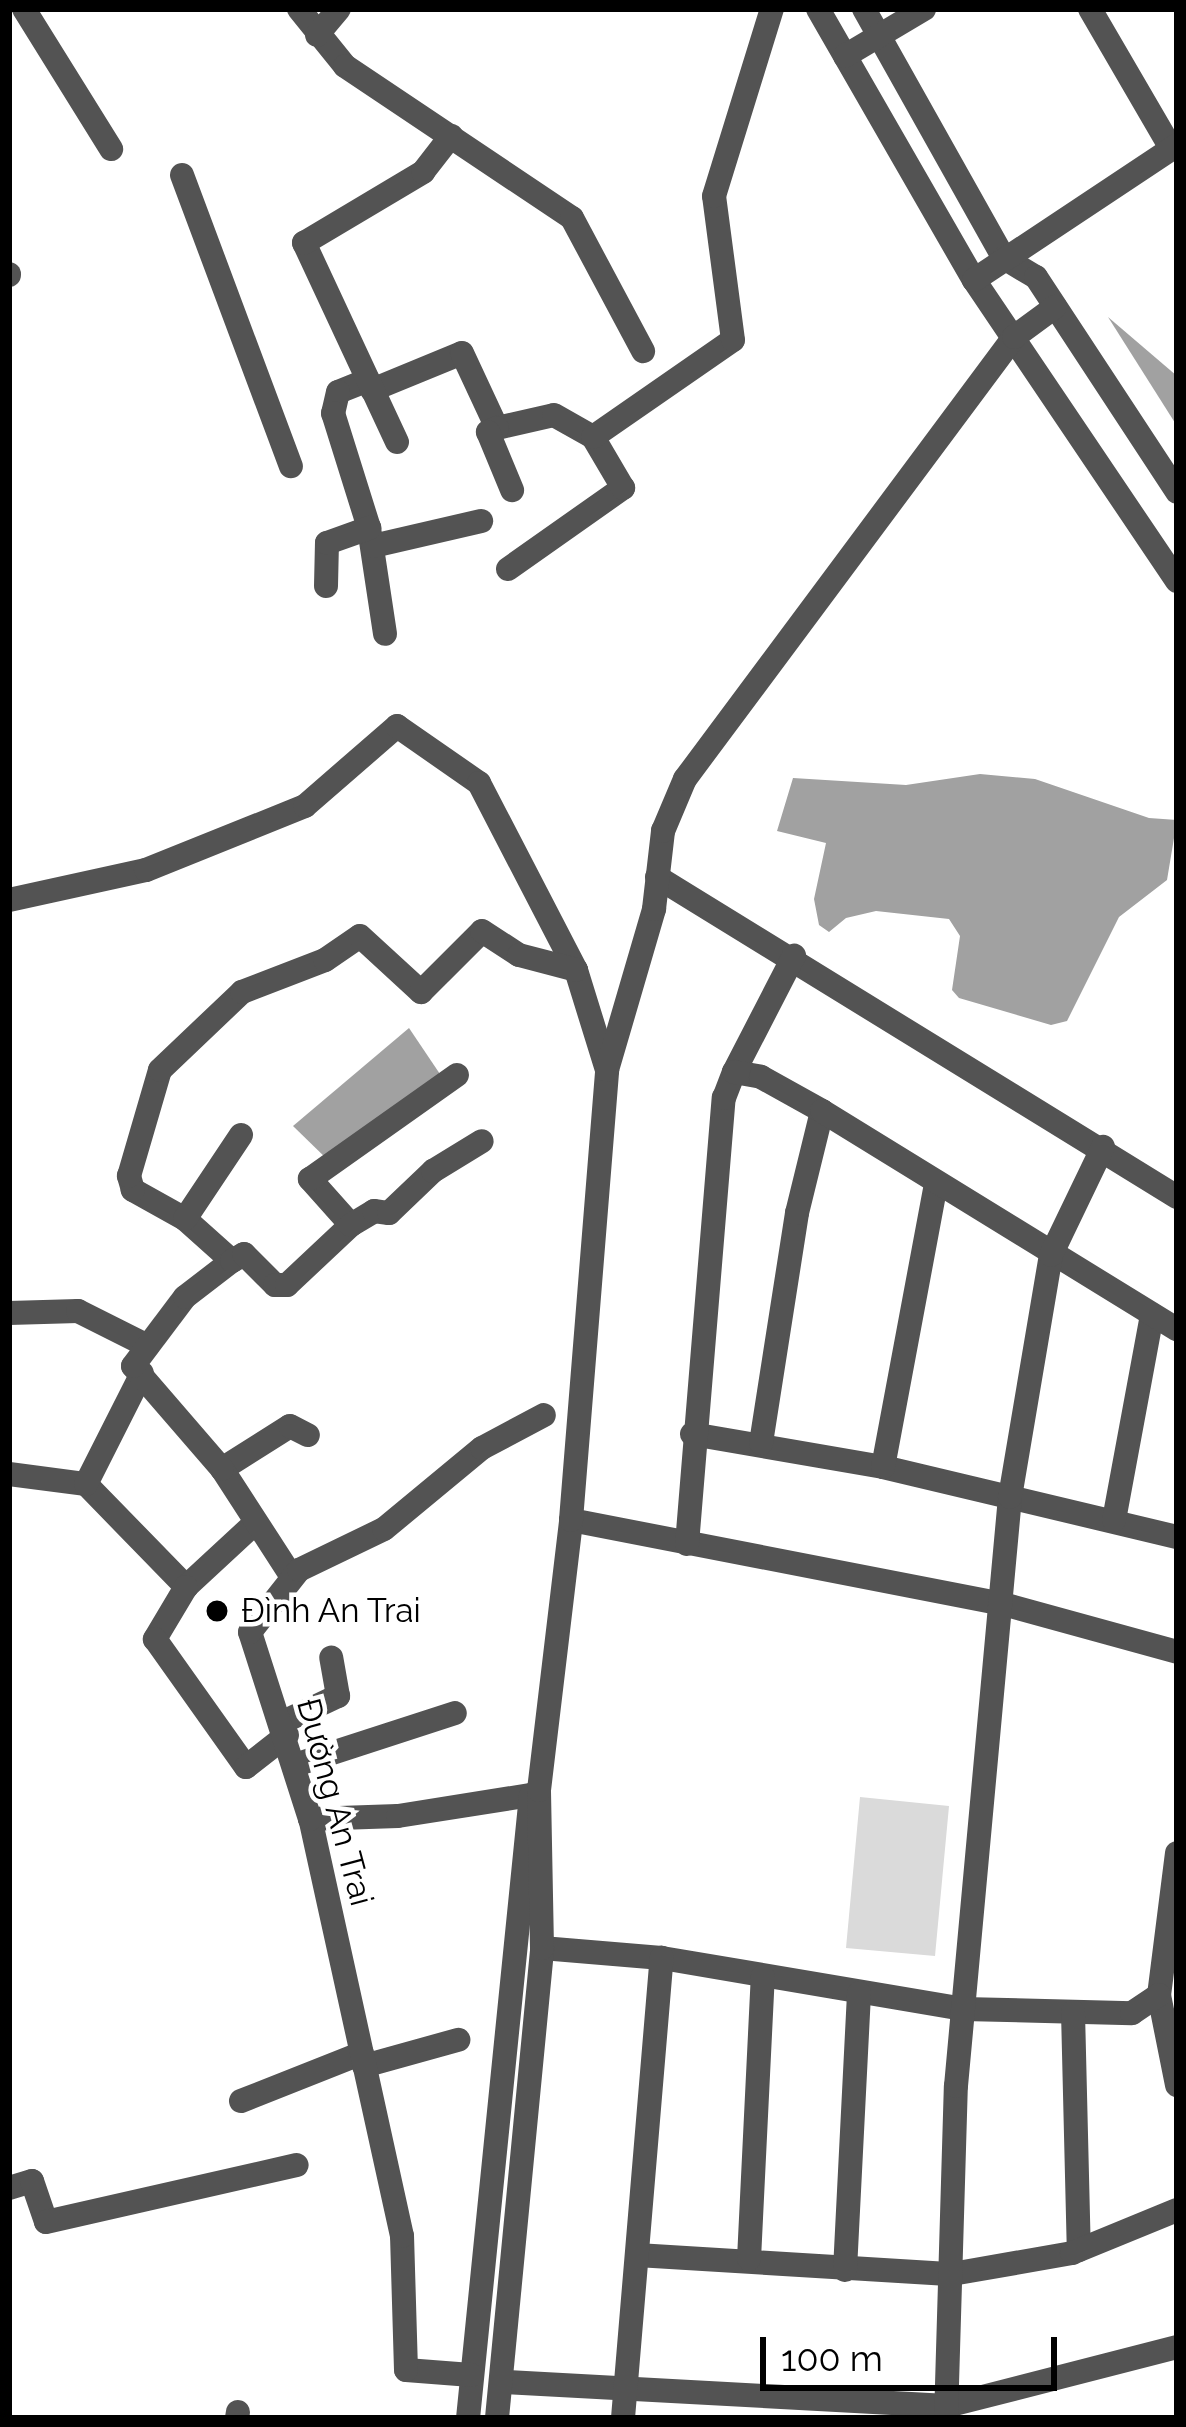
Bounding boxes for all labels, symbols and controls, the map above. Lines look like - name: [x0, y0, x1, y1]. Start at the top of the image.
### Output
- place label: Đình An Trai: [241, 1591, 423, 1631]
- marker: Đình An Trai: [204, 1598, 230, 1624]
- street label: Đường An Trai: [288, 1693, 382, 1911]
- scale bar: [766, 2313, 1063, 2387]
- text: 100 m: [781, 2337, 883, 2379]

